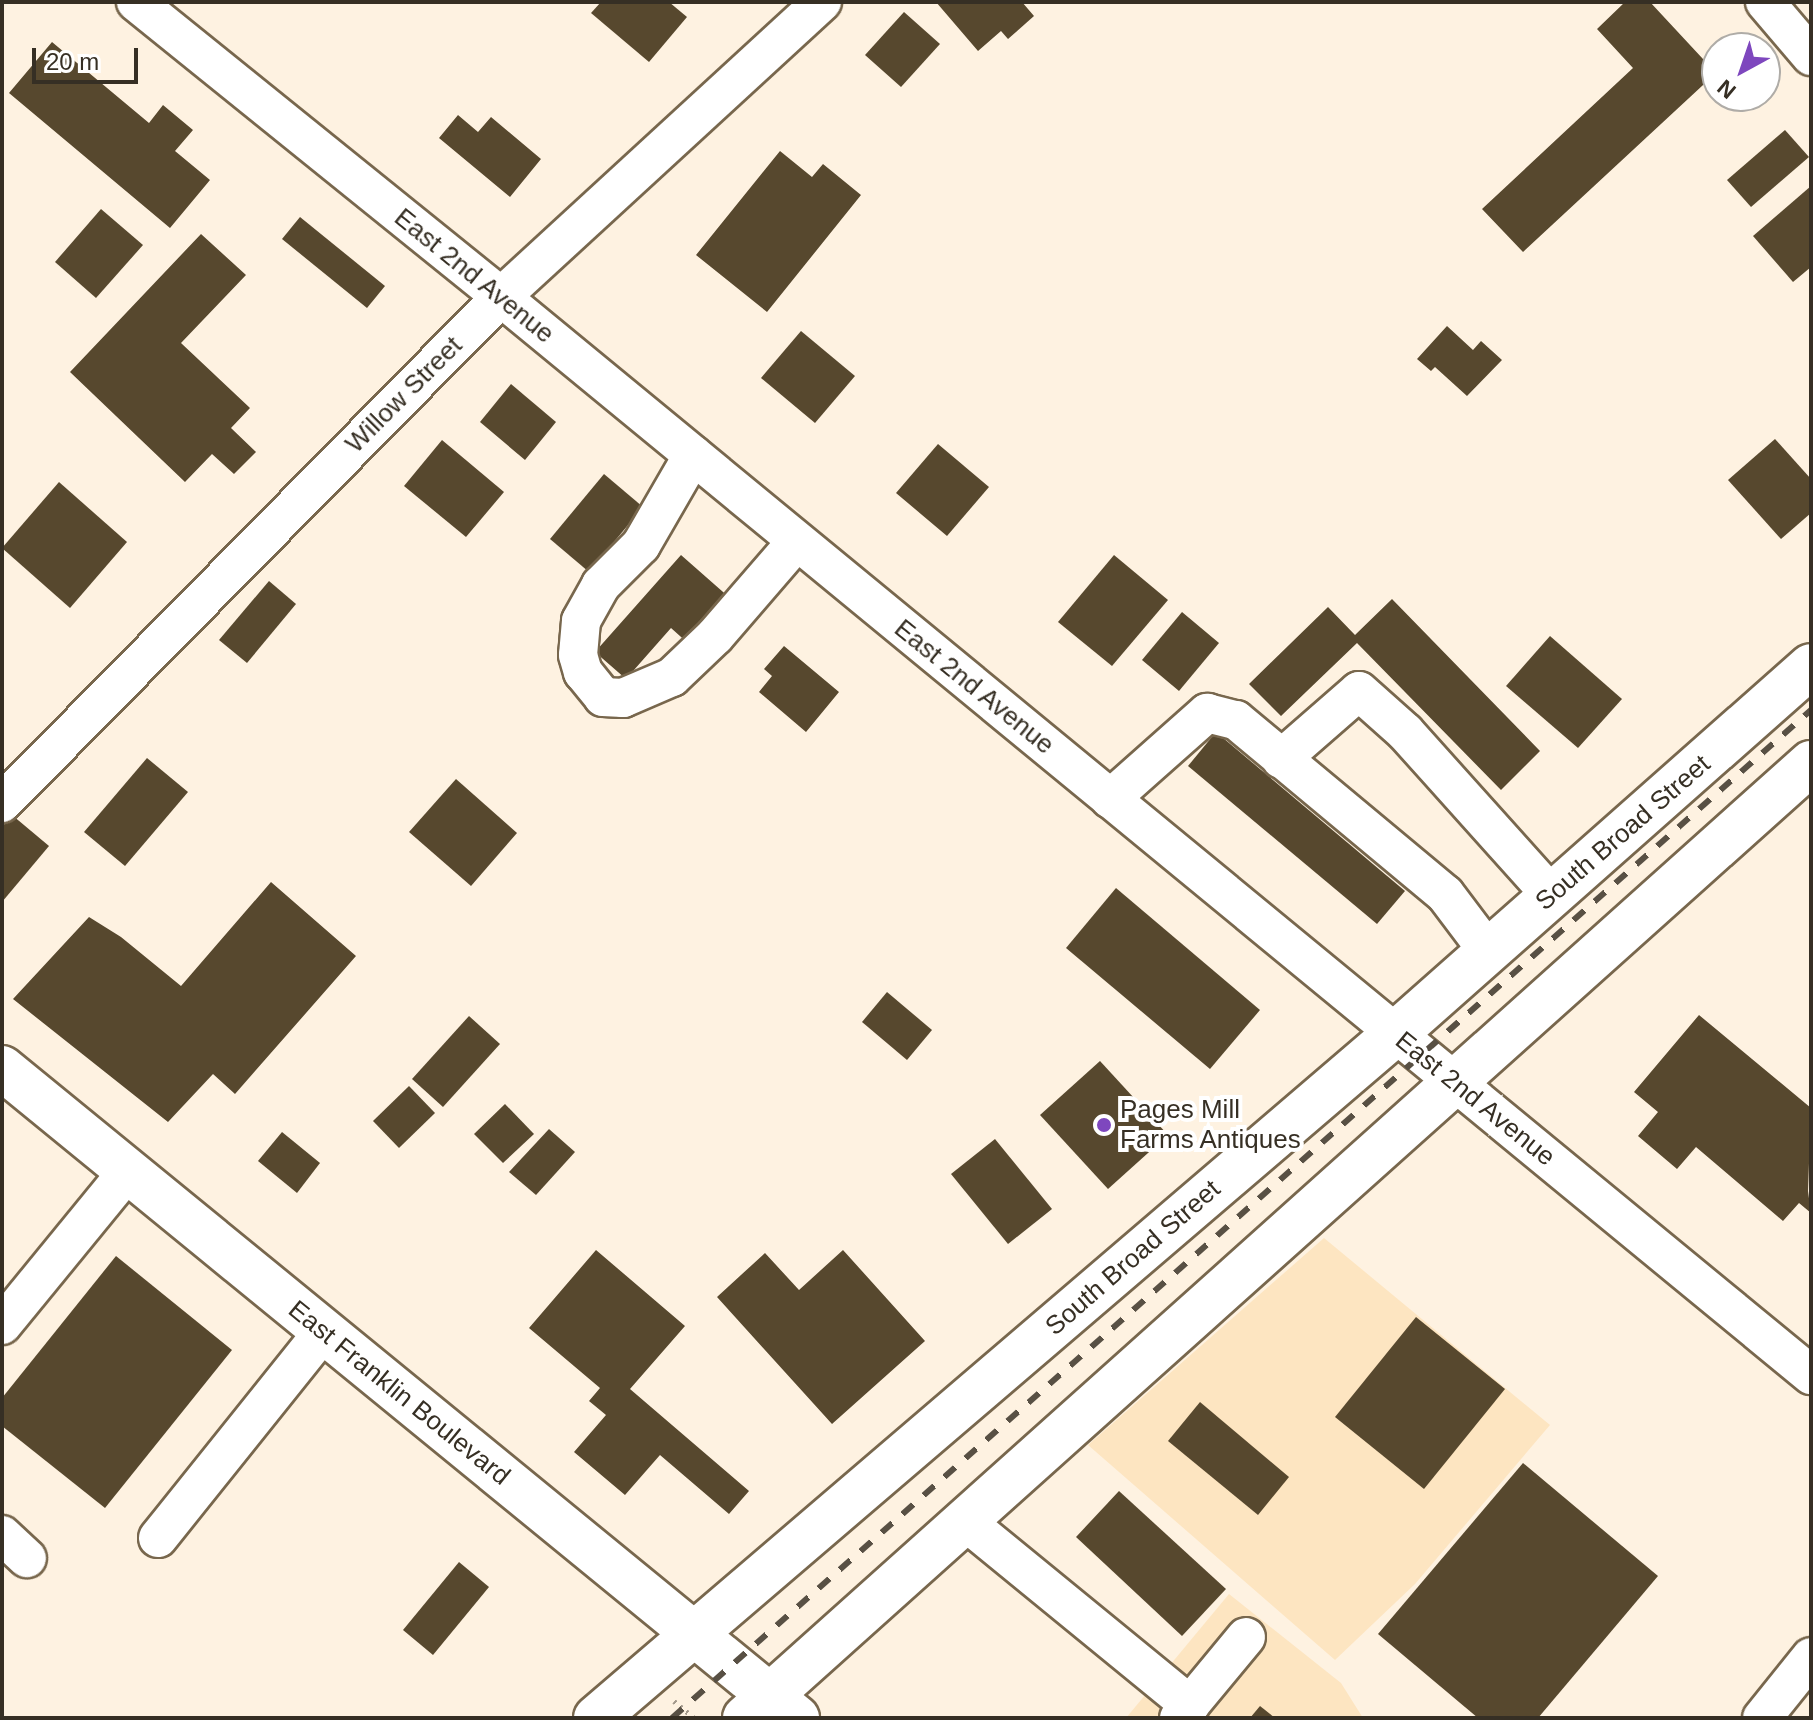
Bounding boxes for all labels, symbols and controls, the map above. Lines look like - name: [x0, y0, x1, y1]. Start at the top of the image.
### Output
- scale bar: [36, 32, 142, 82]
- north arrow: [1701, 32, 1781, 112]
- text: 20 m: [46, 48, 99, 75]
- text: N: [1712, 75, 1741, 104]
- street label: East 2nd Avenue: [387, 202, 561, 350]
- street label: Willow Street: [339, 330, 469, 460]
- street label: East 2nd Avenue: [887, 613, 1061, 761]
- street label: South Broad Street: [1529, 749, 1717, 917]
- street label: East 2nd Avenue: [1388, 1025, 1562, 1173]
- place label: Pages Mill Farms Antiques: [1120, 1094, 1302, 1156]
- marker: Pages Mill Farms Antiques: [1095, 1116, 1113, 1134]
- street label: South Broad Street: [1039, 1174, 1227, 1342]
- street label: East Franklin Boulevard: [282, 1294, 516, 1492]

